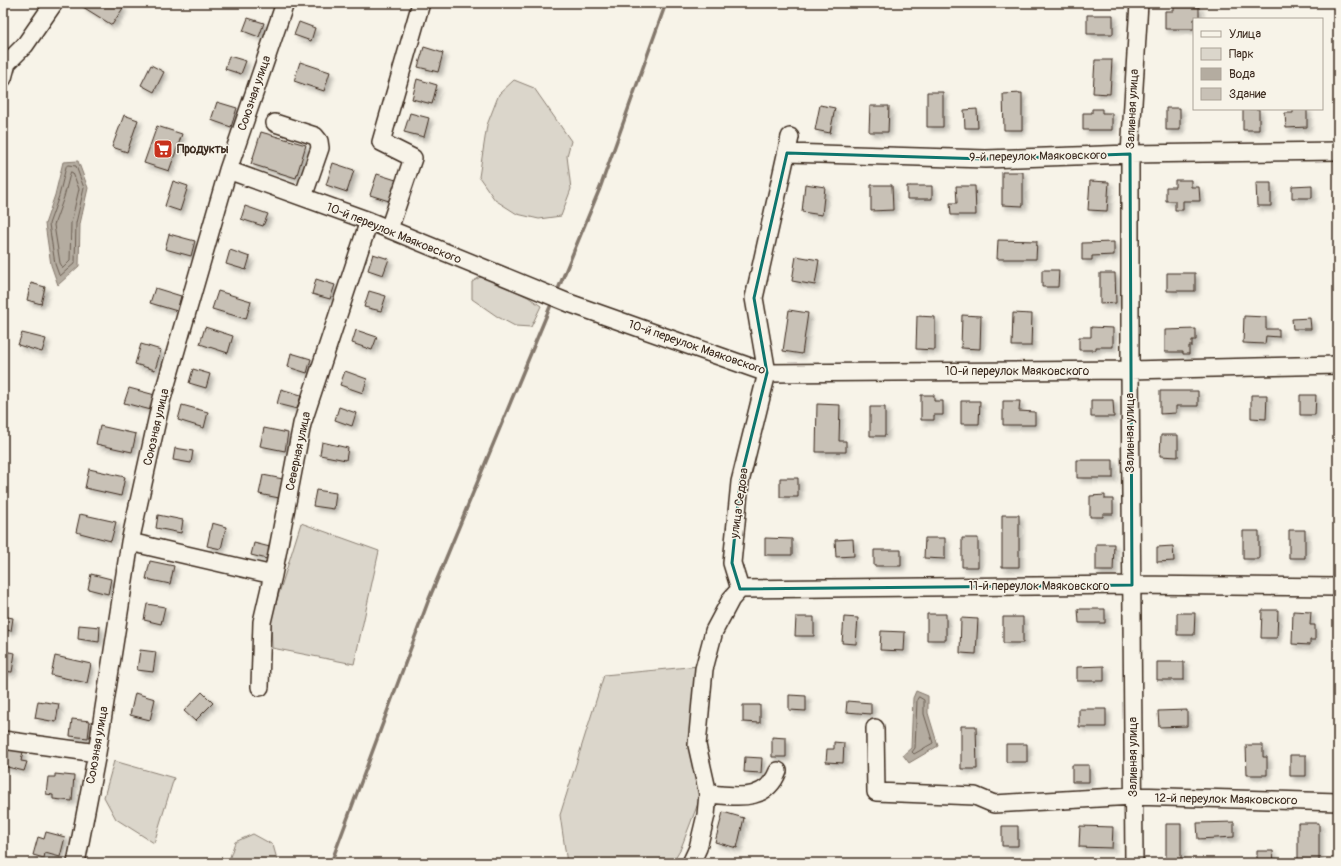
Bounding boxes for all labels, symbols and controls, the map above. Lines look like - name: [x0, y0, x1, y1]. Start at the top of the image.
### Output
- legend: [1193, 18, 1323, 110]
- text: Улица: [1229, 27, 1261, 42]
- text: Парк: [1229, 47, 1254, 62]
- street label: Союзная улица: [235, 53, 275, 133]
- text: Вода: [1229, 67, 1255, 82]
- street label: Заливная улица: [1123, 68, 1142, 149]
- text: Здание: [1229, 87, 1266, 102]
- supermarket icon: Продукты: [152, 138, 174, 160]
- place label: Продукты: [177, 142, 229, 157]
- street label: 9-й переулок Маяковского: [969, 148, 1107, 165]
- street label: 10-й переулок Маяковского: [324, 199, 464, 268]
- street label: 10-й переулок Маяковского: [626, 317, 768, 378]
- street label: 10-й переулок Маяковского: [945, 364, 1090, 379]
- street label: Союзная улица: [140, 387, 173, 467]
- street label: Заливная улица: [1123, 393, 1138, 473]
- street label: Северная улица: [283, 410, 314, 492]
- street label: улица Седова: [727, 466, 752, 540]
- street label: 11-й переулок Маяковского: [969, 579, 1110, 594]
- street label: Союзная улица: [83, 705, 112, 785]
- street label: Заливная улица: [1126, 717, 1141, 797]
- street label: 12-й переулок Маяковского: [1154, 791, 1298, 808]

